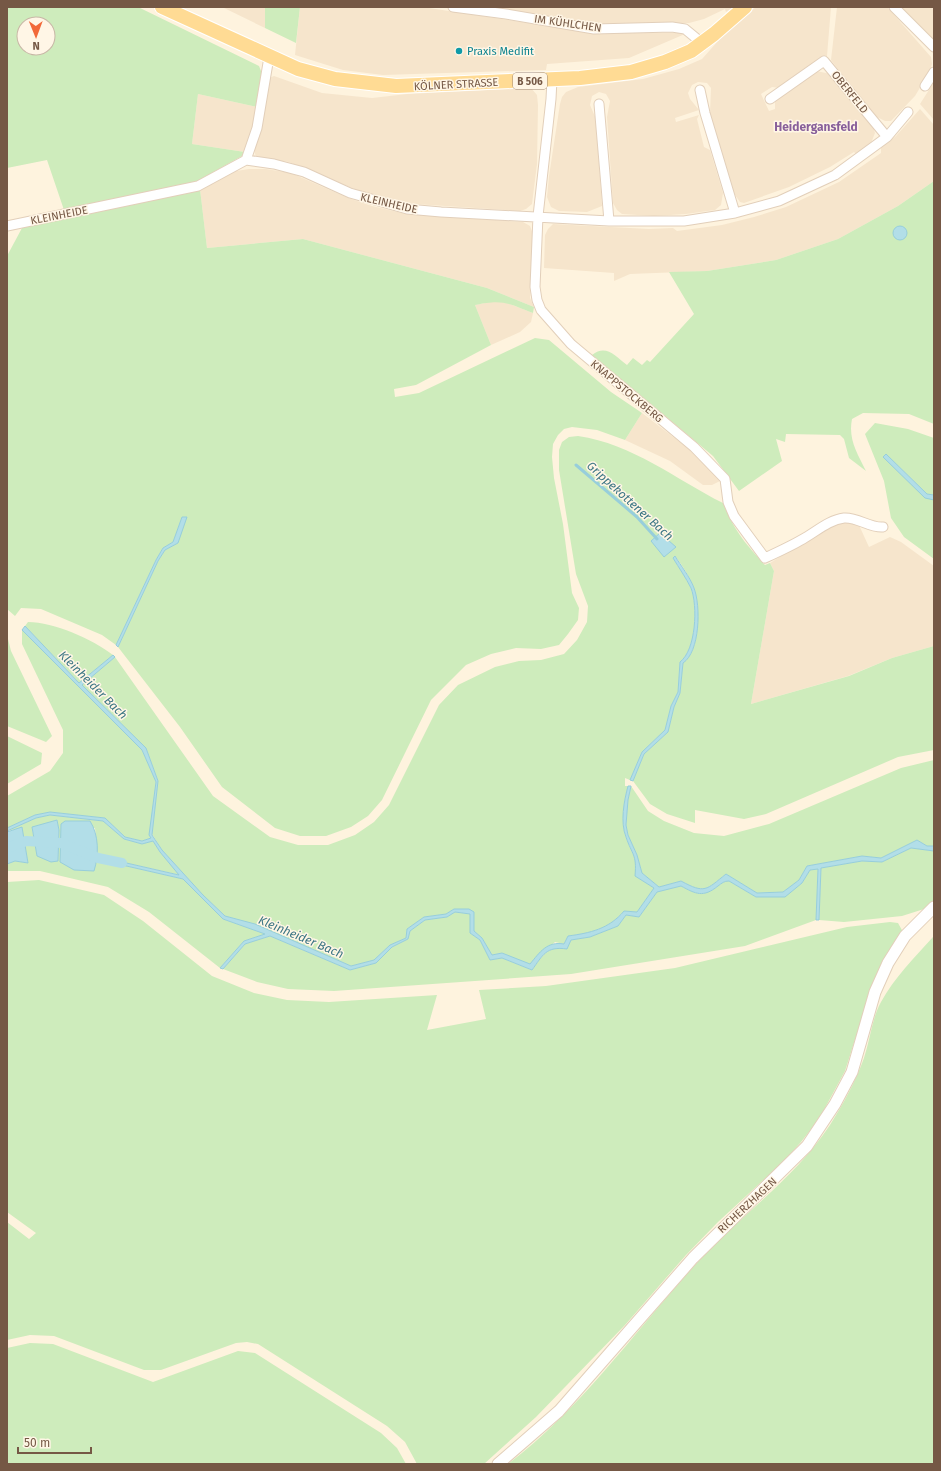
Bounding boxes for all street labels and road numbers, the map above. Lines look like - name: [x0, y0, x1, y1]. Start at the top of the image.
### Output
- street label: IM KÜHLCHEN: [533, 11, 603, 35]
- street label: OBERFELD: [829, 69, 871, 116]
- road number: B 506: [513, 73, 547, 89]
- street label: KÖLNER STRASSE: [413, 75, 499, 93]
- street label: KLEINHEIDE: [359, 191, 419, 216]
- street label: KLEINHEIDE: [29, 204, 89, 227]
- street label: KNAPPSTOCKBERG: [588, 357, 665, 425]
- street label: RICHERZHAGEN: [715, 1175, 779, 1236]

